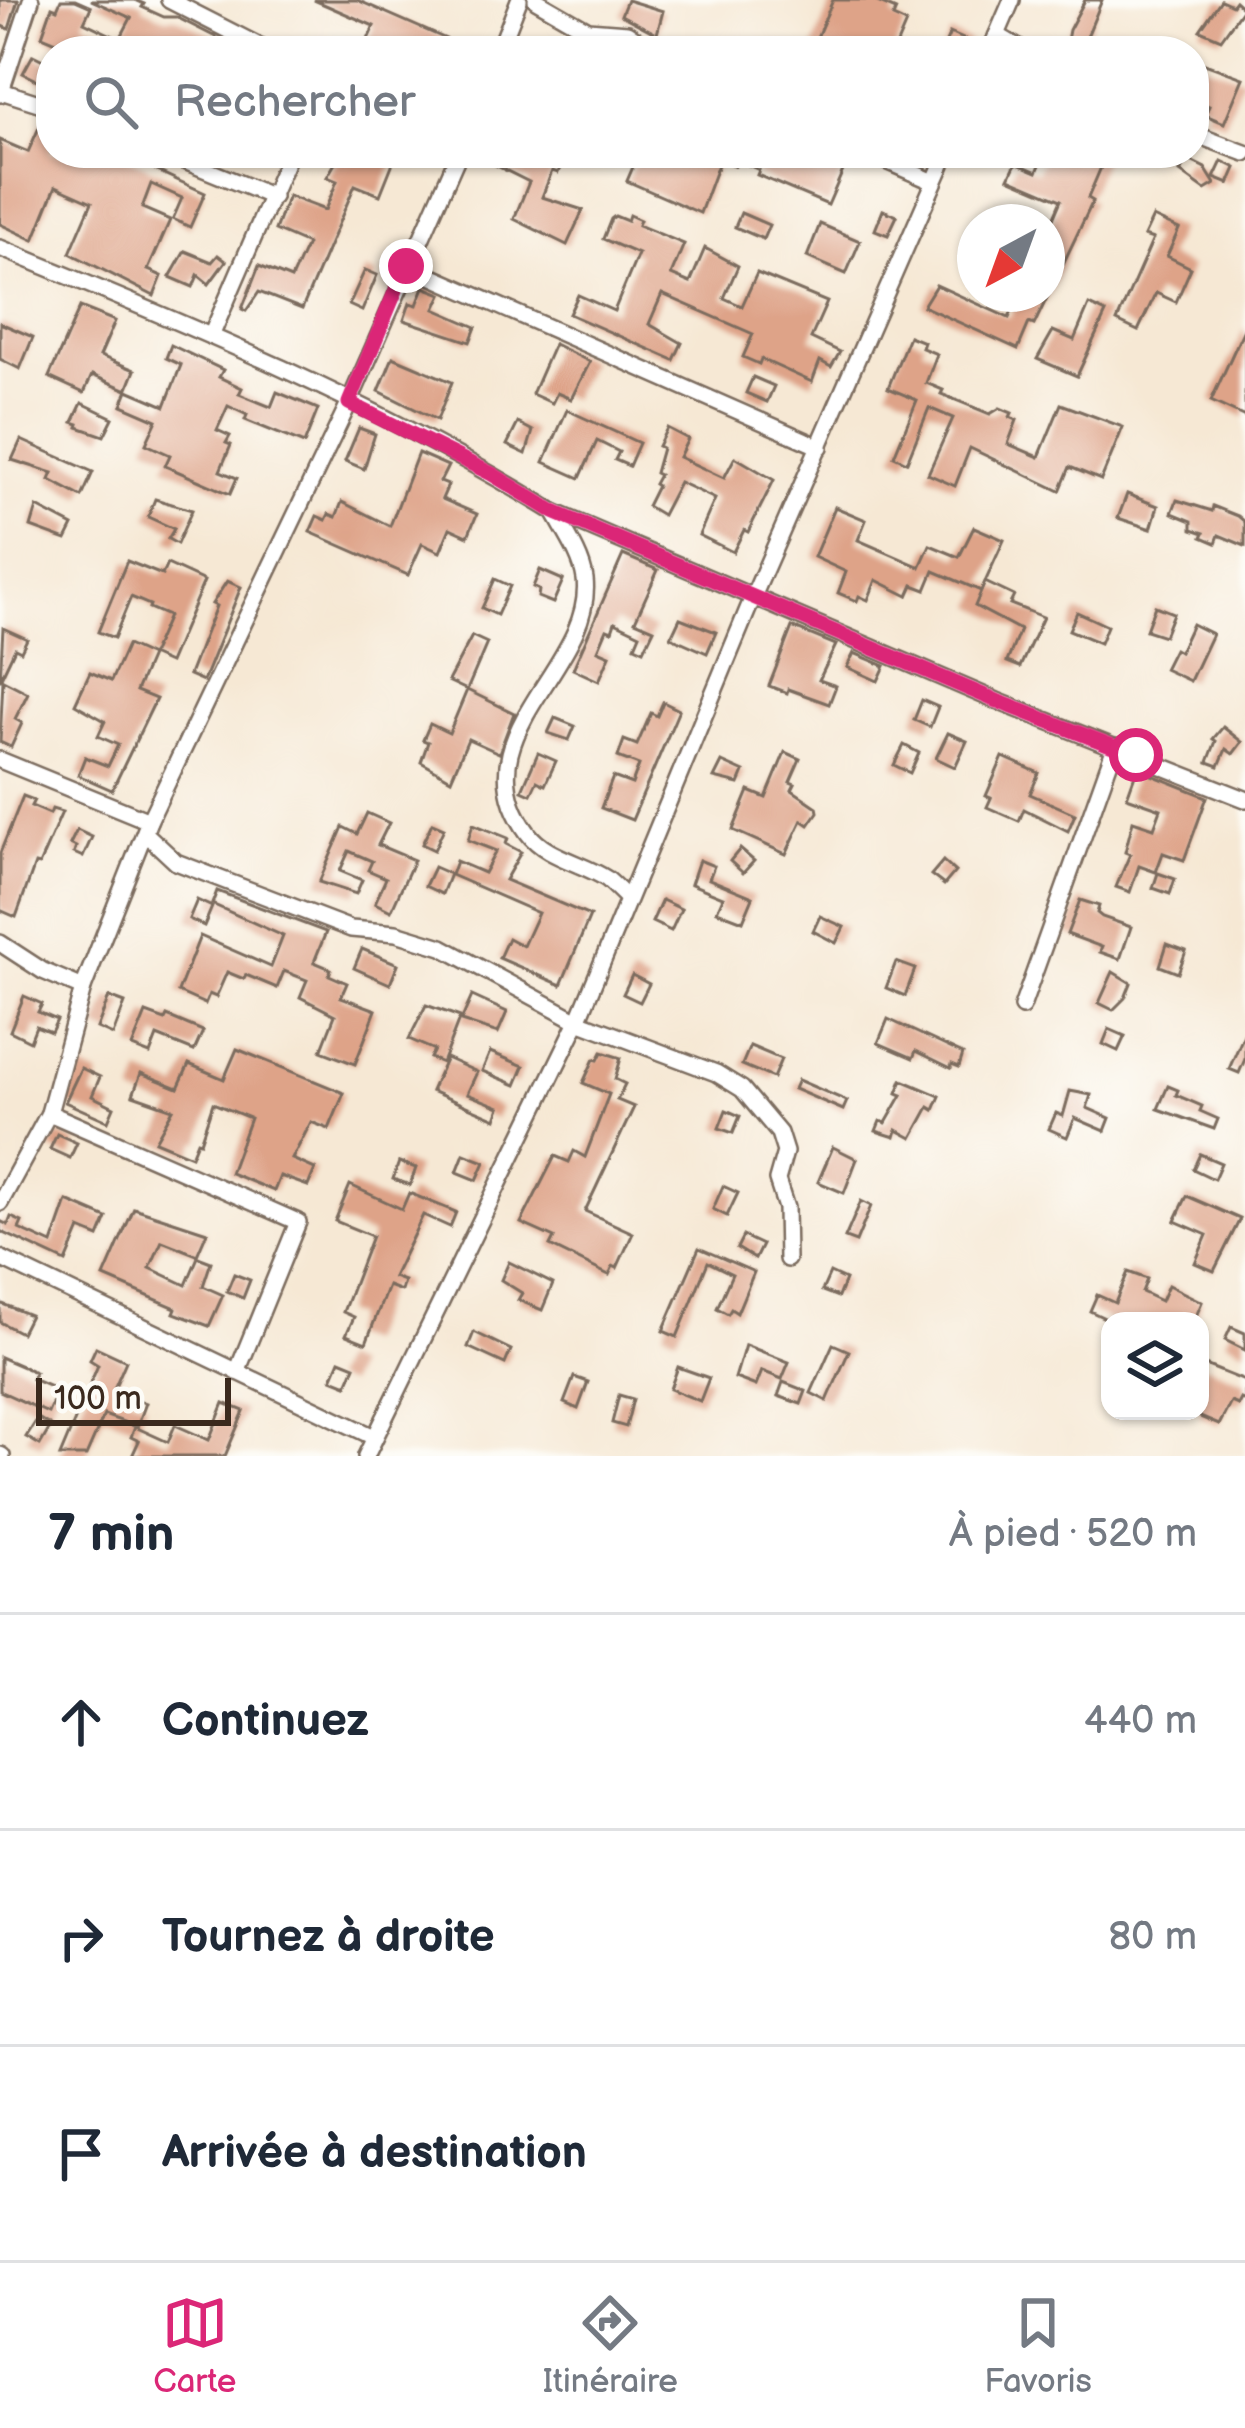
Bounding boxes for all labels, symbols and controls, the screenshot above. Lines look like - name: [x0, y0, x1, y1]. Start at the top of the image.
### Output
- search box: [36, 36, 1209, 168]
- icon: search: [78, 69, 144, 135]
- text: Rechercher: [174, 75, 415, 130]
- north arrow: [957, 204, 1065, 312]
- route end: [379, 239, 433, 293]
- route start: [1109, 728, 1163, 782]
- map controls: [1101, 1312, 1209, 1420]
- button: layers: [1101, 1312, 1209, 1420]
- scale bar: [36, 1372, 231, 1425]
- text: 100 m: [54, 1379, 142, 1419]
- text: 7 min: [48, 1504, 174, 1565]
- text: À pied · 520 m: [949, 1511, 1197, 1558]
- icon: ahead: [48, 1689, 114, 1755]
- text: Continuez: [162, 1694, 369, 1749]
- text: 440 m: [1084, 1698, 1197, 1745]
- icon: right: [48, 1905, 114, 1971]
- text: Tournez à droite: [162, 1910, 495, 1965]
- text: 80 m: [1109, 1914, 1197, 1961]
- icon: arrive: [48, 2121, 114, 2187]
- text: Arrivée à destination: [162, 2126, 587, 2181]
- tab: Carte: [153, 2290, 236, 2402]
- tab: Itinéraire: [543, 2290, 678, 2402]
- tab: Favoris: [984, 2290, 1092, 2402]

